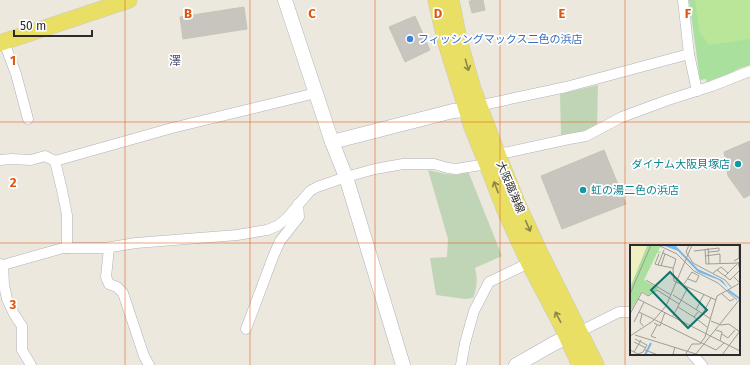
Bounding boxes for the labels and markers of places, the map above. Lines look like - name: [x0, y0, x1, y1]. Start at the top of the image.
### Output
- place label: フィッシングマックス二色の浜店: [418, 33, 582, 46]
- marker: フィッシングマックス二色の浜店: [405, 34, 415, 44]
- place label: ダイナム大阪貝塚店: [632, 158, 730, 171]
- marker: ダイナム大阪貝塚店: [733, 159, 743, 169]
- place label: 虹の湯二色の浜店: [591, 184, 679, 197]
- marker: 虹の湯二色の浜店: [578, 185, 588, 195]

